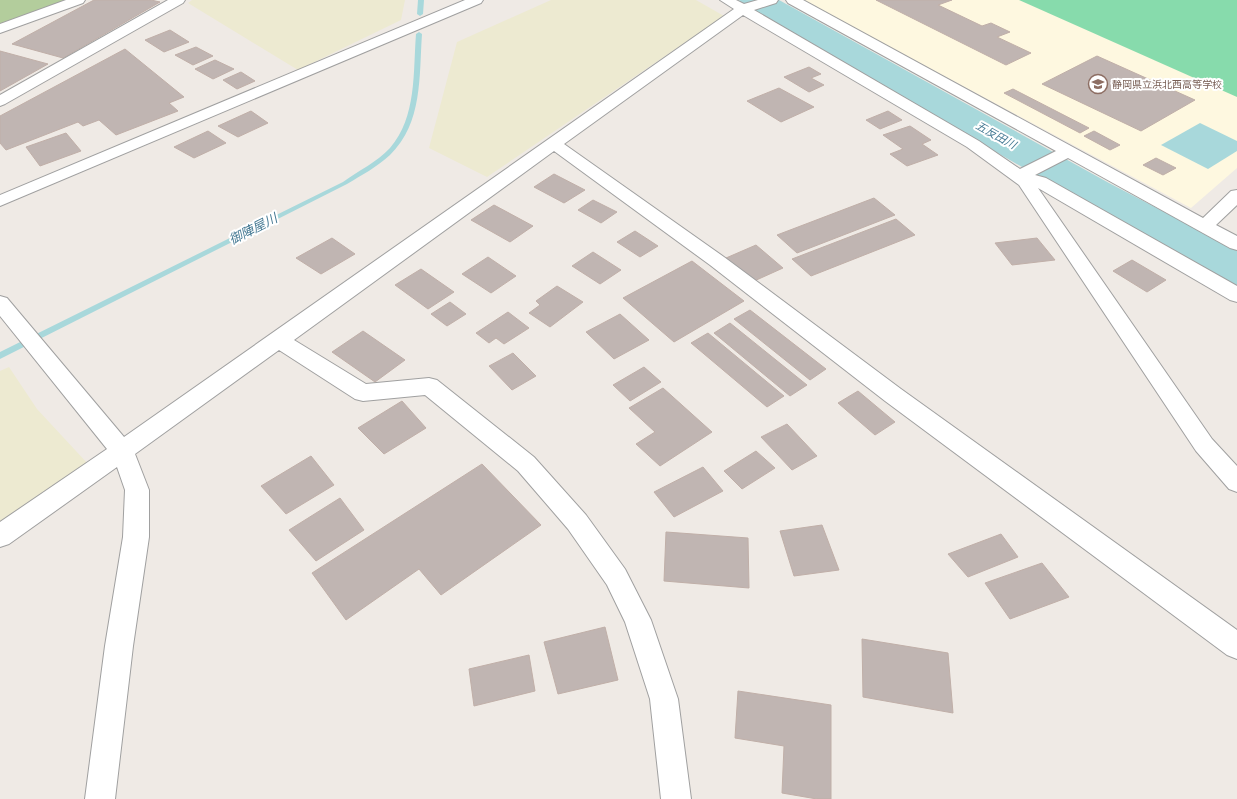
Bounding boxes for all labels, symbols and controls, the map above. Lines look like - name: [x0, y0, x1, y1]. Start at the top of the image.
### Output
- school or university icon: 静岡県立浜北西高等学校: [1087, 73, 1109, 95]
- place label: 静岡県立浜北西高等学校: [1112, 78, 1222, 91]
- water label: 五反田川: [973, 118, 1020, 152]
- water label: 御陣屋川: [226, 209, 282, 248]

